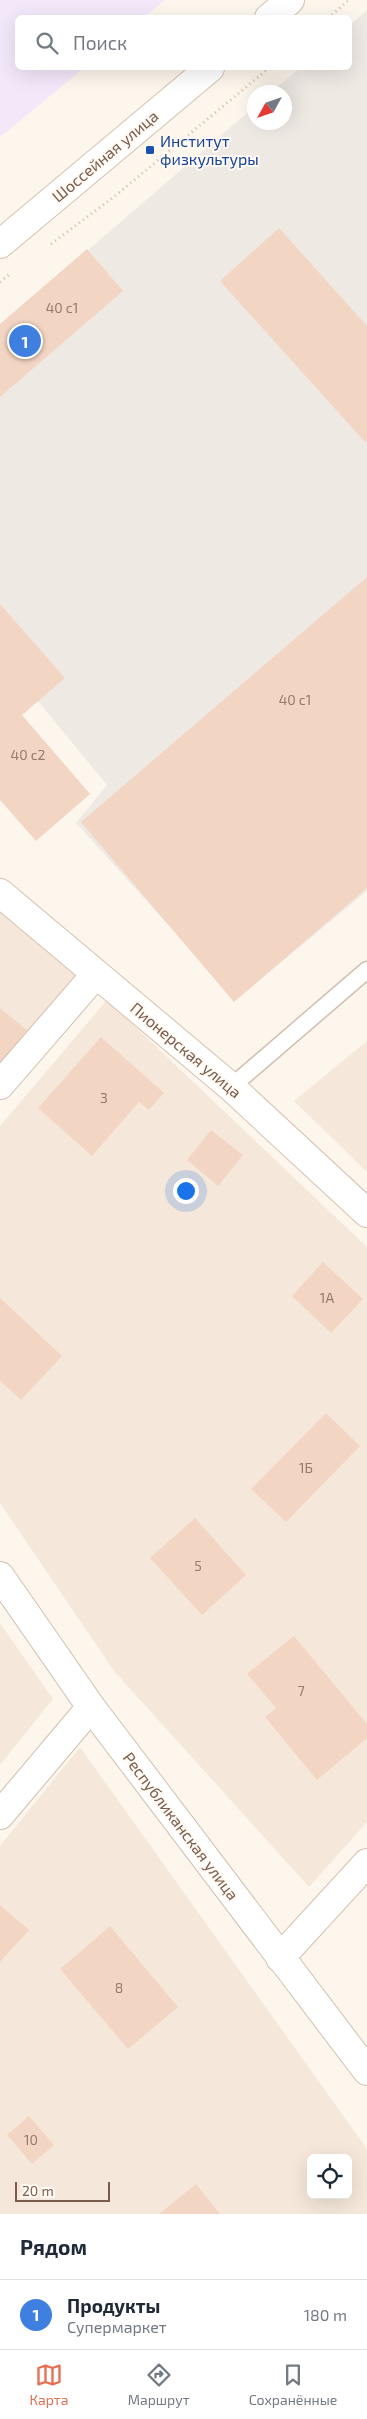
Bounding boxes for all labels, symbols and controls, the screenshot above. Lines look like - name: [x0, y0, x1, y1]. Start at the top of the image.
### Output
- search box: [15, 15, 352, 70]
- icon: search: [33, 29, 61, 57]
- text: Поиск: [73, 31, 127, 54]
- north arrow: [247, 85, 292, 130]
- street label: Шоссейная улица: [48, 106, 162, 206]
- place label: Институт физкультуры: [160, 131, 259, 169]
- marker: Институт физкультуры: [144, 144, 156, 156]
- house number: 40 с1: [46, 299, 78, 316]
- pin: 1: [9, 322, 41, 360]
- house number: 40 с1: [279, 691, 311, 708]
- house number: 40 с2: [11, 746, 46, 763]
- street label: Пионерская улица: [126, 998, 246, 1102]
- house number: 3: [100, 1089, 108, 1106]
- your location: [173, 1178, 199, 1204]
- house number: 1А: [320, 1289, 334, 1306]
- house number: 1Б: [299, 1459, 313, 1476]
- house number: 5: [194, 1557, 202, 1574]
- house number: 7: [297, 1682, 305, 1699]
- street label: Республиканская улица: [119, 1748, 243, 1904]
- house number: 8: [115, 1979, 123, 1996]
- house number: 10: [24, 2131, 38, 2148]
- map controls: [307, 2154, 352, 2199]
- button: locate: [307, 2154, 352, 2199]
- scale bar: [15, 2179, 110, 2202]
- text: 20 m: [22, 2182, 54, 2199]
- text: Рядом: [20, 2234, 87, 2259]
- text: Продукты: [67, 2294, 160, 2317]
- text: 1: [33, 2305, 39, 2324]
- text: 180 m: [304, 2305, 347, 2324]
- text: Супермаркет: [67, 2317, 166, 2336]
- tab: Карта: [30, 2361, 68, 2408]
- tab: Маршрут: [128, 2361, 190, 2408]
- tab: Сохранённые: [249, 2361, 337, 2408]

